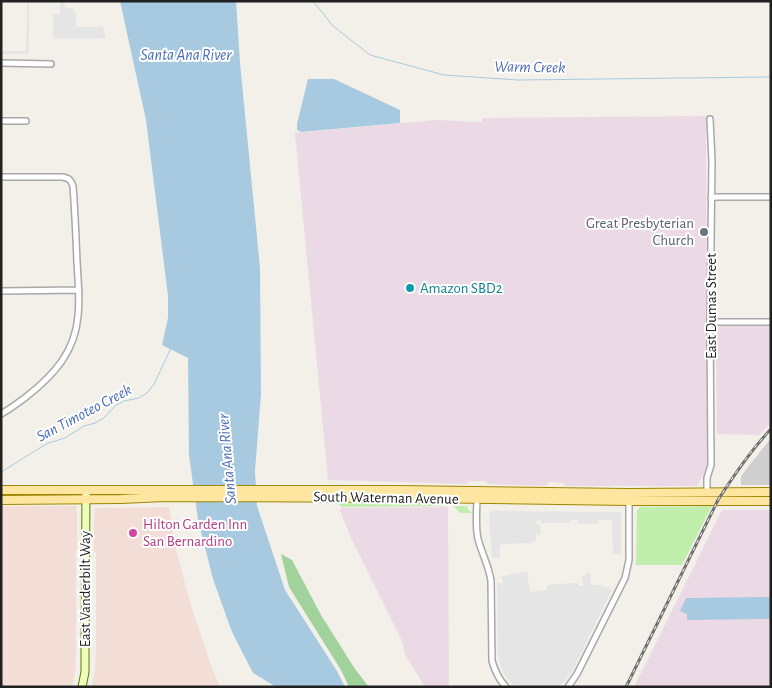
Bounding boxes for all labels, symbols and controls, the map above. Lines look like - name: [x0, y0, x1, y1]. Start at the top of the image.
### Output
- water label: Santa Ana River: [141, 47, 232, 63]
- water label: Warm Creek: [494, 58, 566, 76]
- place label: Great Presbyterian Church: [586, 216, 694, 248]
- marker: Great Presbyterian Church: [698, 226, 710, 238]
- street label: East Dumas Street: [704, 253, 719, 359]
- place label: Amazon SBD2: [420, 281, 503, 296]
- marker: Amazon SBD2: [404, 282, 416, 294]
- water label: San Timoteo Creek: [34, 381, 134, 445]
- water label: Santa Ana River: [215, 412, 239, 505]
- street label: South Waterman Avenue: [313, 489, 459, 507]
- place label: Hilton Garden Inn San Bernardino: [143, 517, 247, 549]
- marker: Hilton Garden Inn San Bernardino: [127, 527, 139, 539]
- street label: East Vanderbilt Way: [78, 530, 93, 647]

